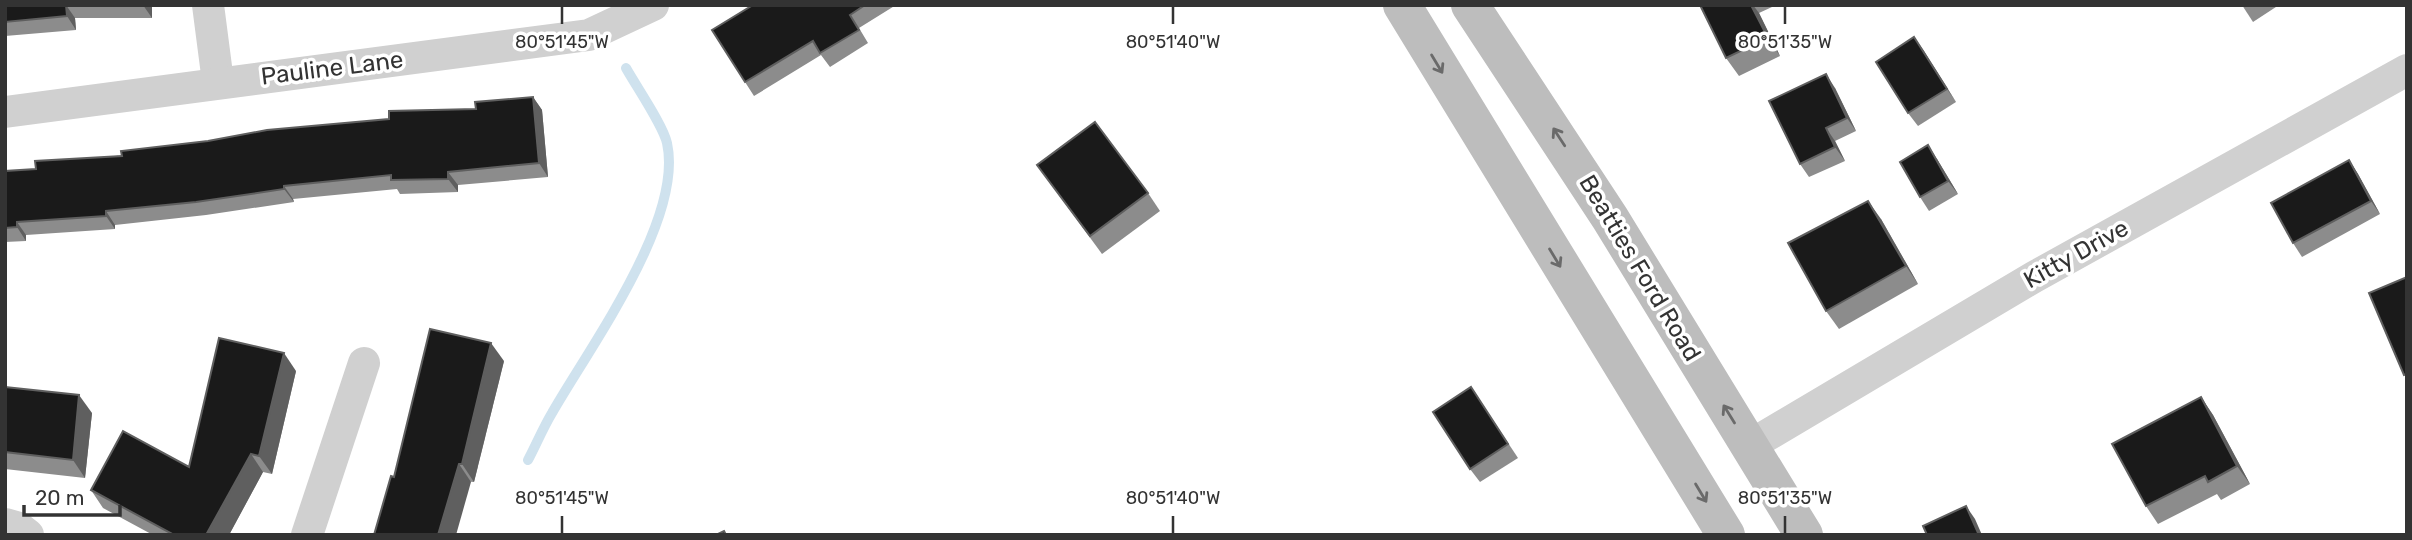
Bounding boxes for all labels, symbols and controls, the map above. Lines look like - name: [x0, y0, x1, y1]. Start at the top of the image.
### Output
- text: 80°51'45"W: [515, 31, 609, 53]
- text: 80°51'40"W: [1126, 31, 1220, 53]
- text: 80°51'35"W: [1738, 31, 1832, 53]
- street label: Pauline Lane: [259, 45, 405, 91]
- one-way arrow: [1430, 54, 1444, 74]
- one-way arrow: [1551, 128, 1565, 148]
- street label: Beatties Ford Road: [1573, 170, 1707, 366]
- street label: Kitty Drive: [2019, 214, 2133, 294]
- one-way arrow: [1548, 248, 1562, 268]
- one-way arrow: [1722, 405, 1736, 425]
- scale bar: [24, 474, 121, 518]
- one-way arrow: [1694, 483, 1708, 503]
- text: 20 m: [35, 485, 84, 510]
- text: 80°51'45"W: [515, 487, 609, 509]
- text: 80°51'40"W: [1126, 487, 1220, 509]
- text: 80°51'35"W: [1738, 487, 1832, 509]

